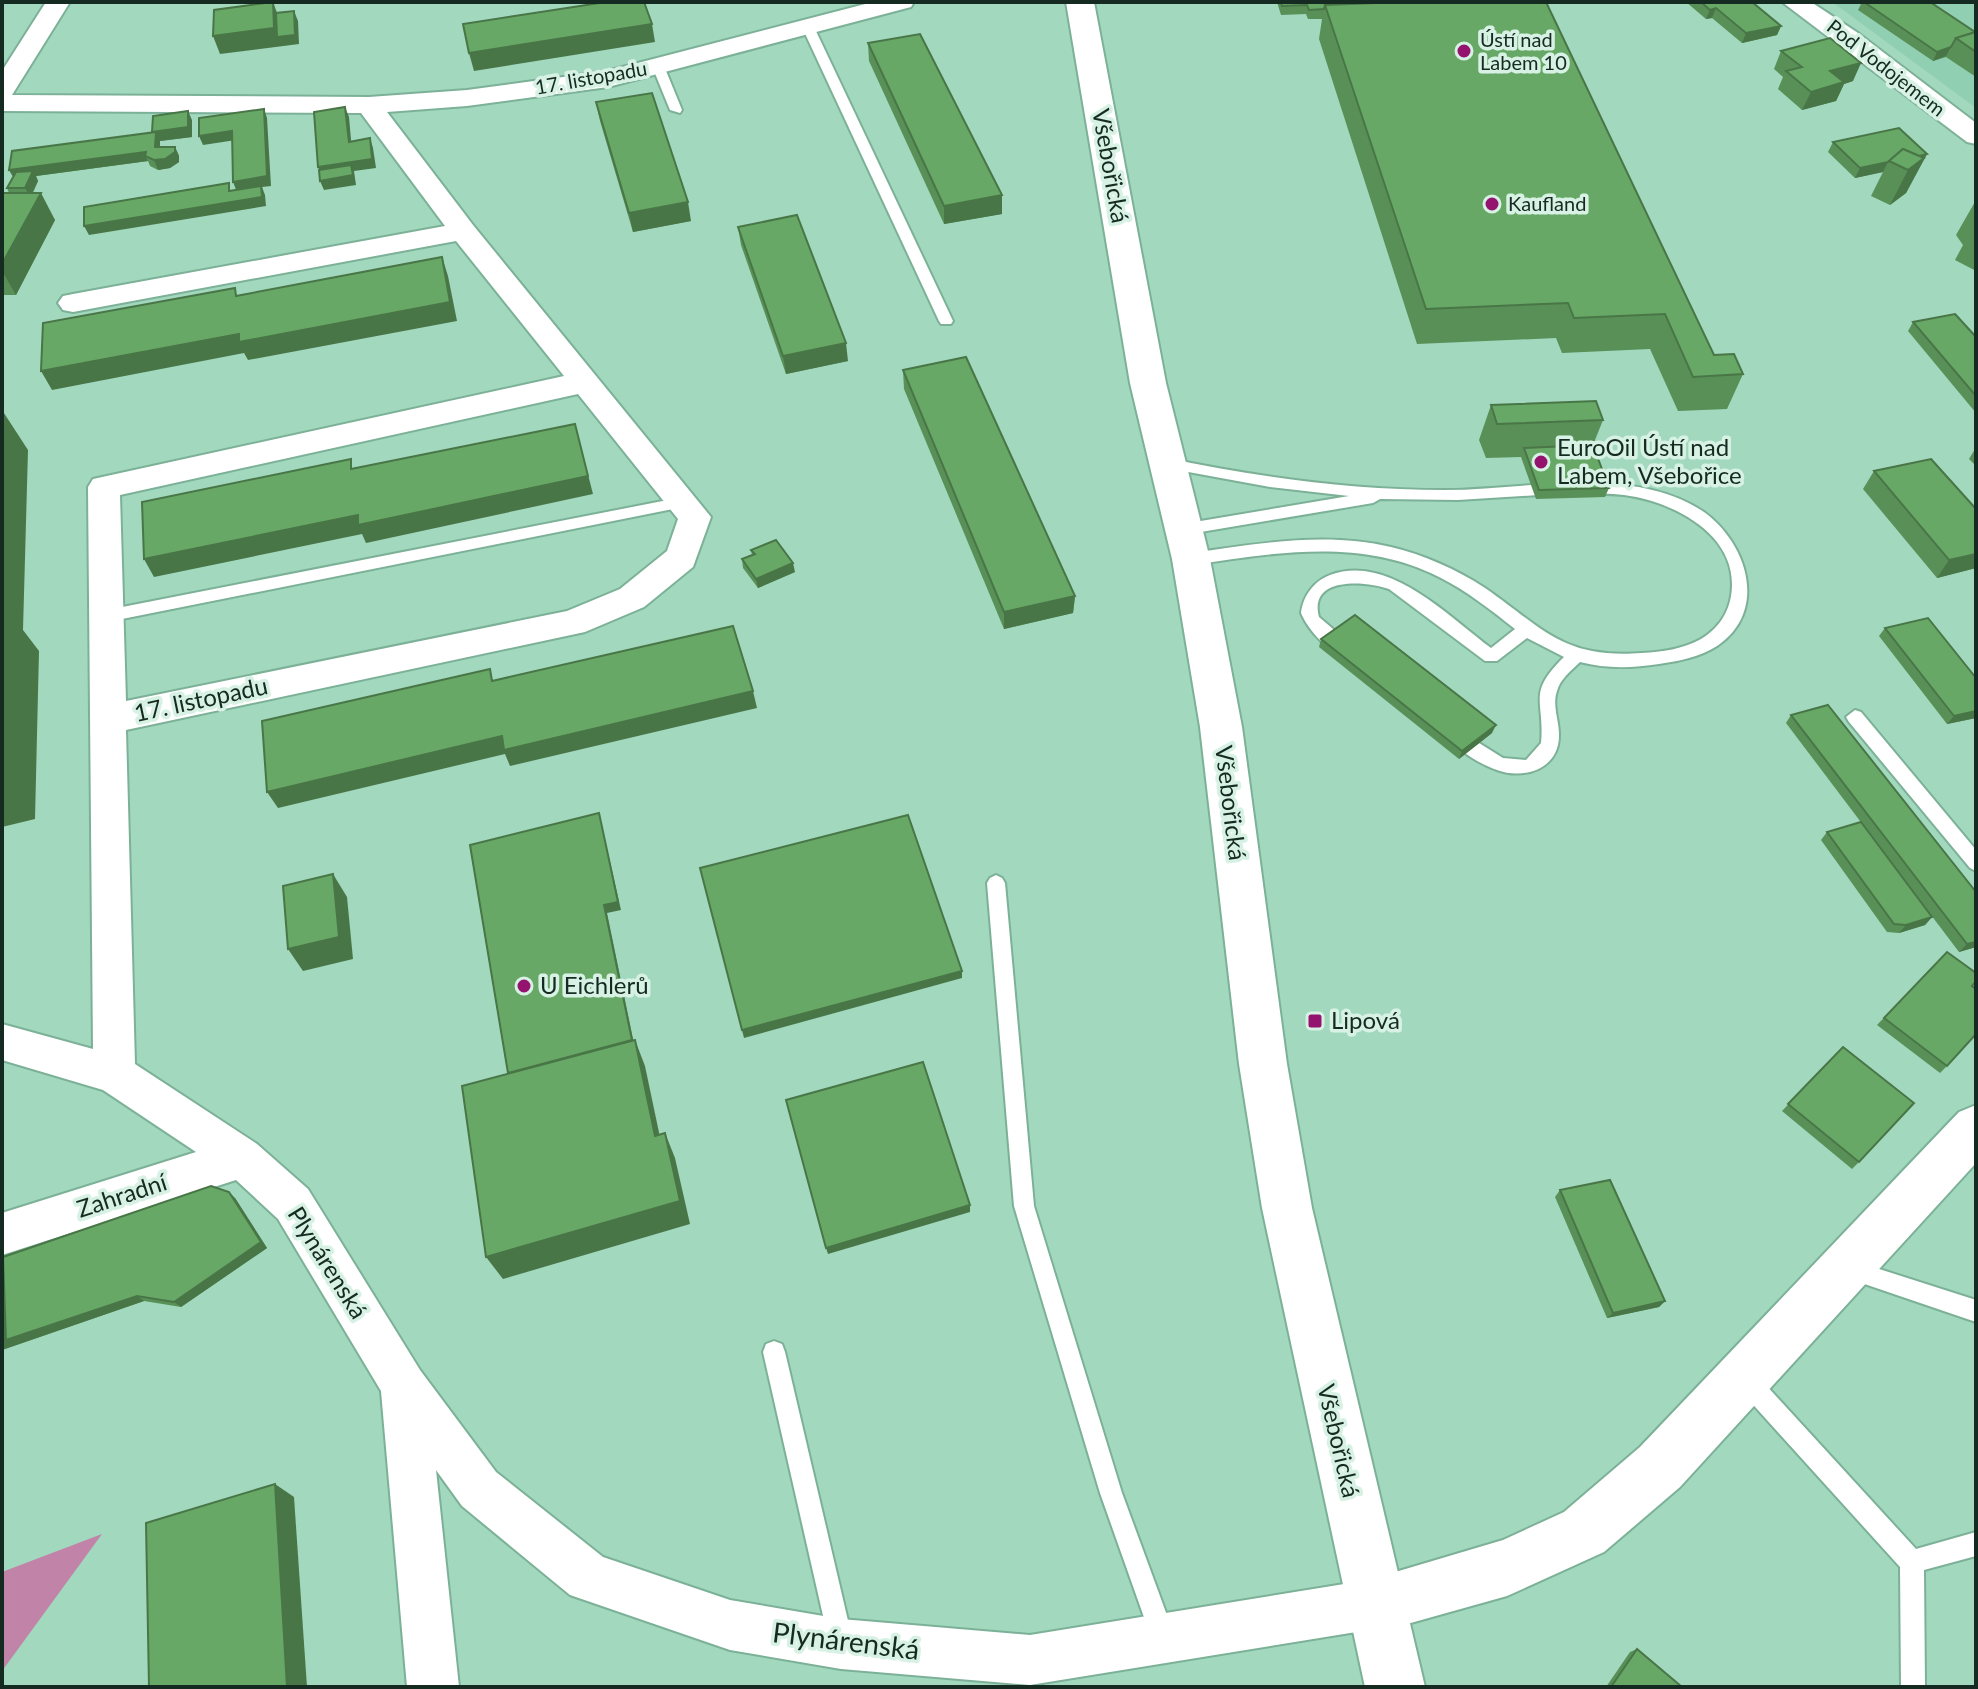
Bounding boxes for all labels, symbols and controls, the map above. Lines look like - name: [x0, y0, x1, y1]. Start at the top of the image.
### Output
- street label: Pod Vodojemem: [1823, 14, 1950, 121]
- place label: Ústí nad Labem 10: [1480, 27, 1567, 74]
- marker: Ústí nad Labem 10: [1455, 42, 1473, 60]
- street label: 17. listopadu: [533, 55, 649, 99]
- street label: Všebořická: [1087, 106, 1136, 225]
- place label: Kaufland: [1508, 191, 1586, 215]
- marker: Kaufland: [1483, 195, 1501, 213]
- place label: EuroOil Ústí nad Labem, Všebořice: [1557, 432, 1742, 489]
- marker: EuroOil Ústí nad Labem, Všebořice: [1532, 453, 1550, 471]
- street label: 17. listopadu: [131, 670, 270, 727]
- street label: Všebořická: [1210, 744, 1253, 862]
- place label: U Eichlerů: [540, 970, 649, 999]
- marker: U Eichlerů: [515, 977, 533, 995]
- place label: Lipová: [1331, 1005, 1400, 1034]
- marker: Lipová: [1306, 1012, 1324, 1030]
- street label: Zahradní: [73, 1166, 171, 1223]
- street label: Plynárenská: [282, 1201, 374, 1324]
- street label: Všebořická: [1312, 1381, 1367, 1500]
- street label: Plynárenská: [771, 1614, 921, 1666]

